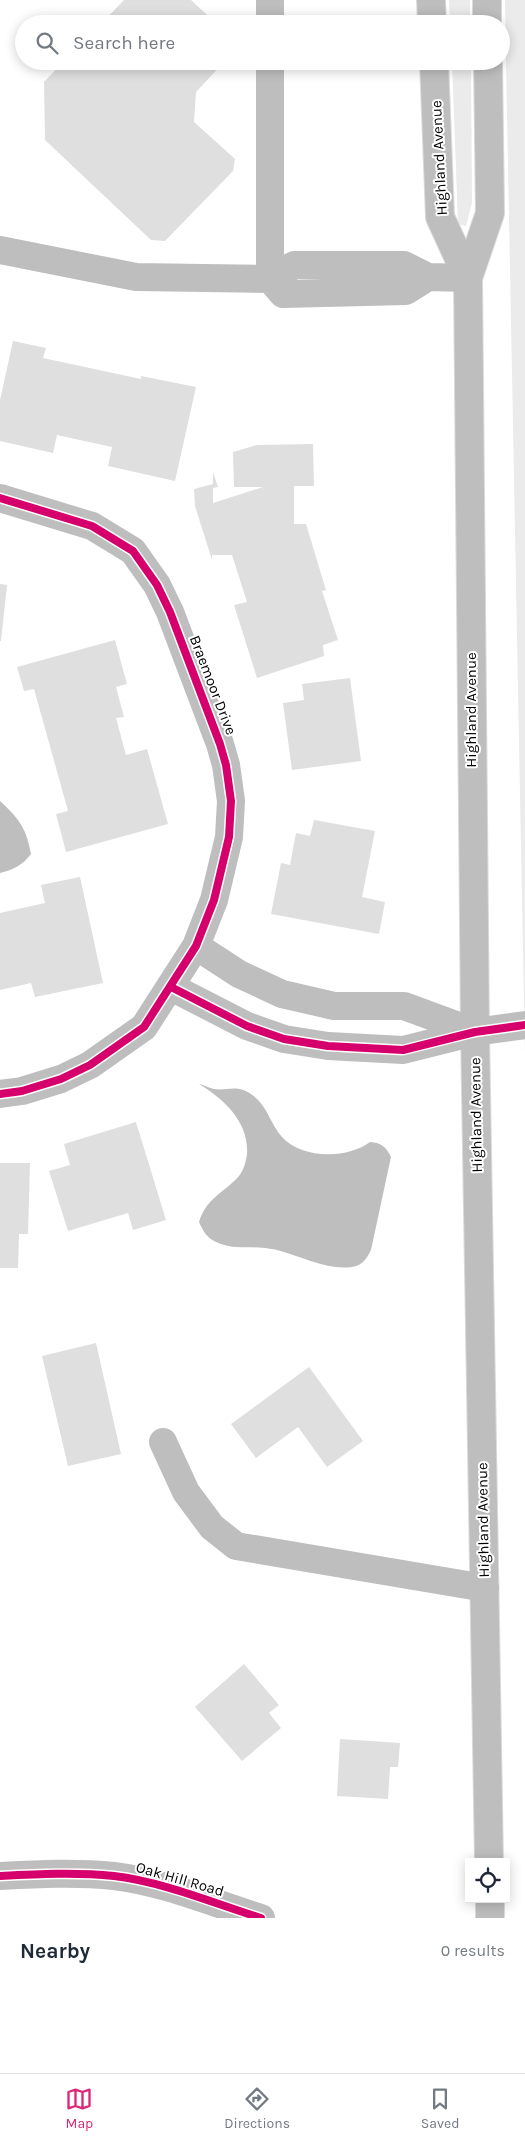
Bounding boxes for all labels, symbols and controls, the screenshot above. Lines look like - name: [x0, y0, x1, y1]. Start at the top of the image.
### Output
- search box: [15, 15, 510, 70]
- icon: search: [33, 29, 61, 57]
- text: Search here: [73, 32, 175, 54]
- street label: Highland Avenue: [427, 100, 451, 216]
- street label: Braemoor Drive: [186, 633, 240, 737]
- street label: Highland Avenue: [462, 652, 480, 768]
- street label: Highland Avenue: [466, 1057, 486, 1173]
- street label: Highland Avenue: [473, 1462, 493, 1578]
- street label: Oak Hill Road: [134, 1858, 226, 1900]
- map controls: [465, 1858, 510, 1903]
- button: locate: [465, 1858, 510, 1903]
- text: Nearby: [20, 1939, 90, 1963]
- text: 0 results: [441, 1941, 505, 1960]
- tab: Map: [65, 2085, 93, 2132]
- tab: Directions: [224, 2085, 290, 2132]
- tab: Saved: [421, 2085, 460, 2132]

